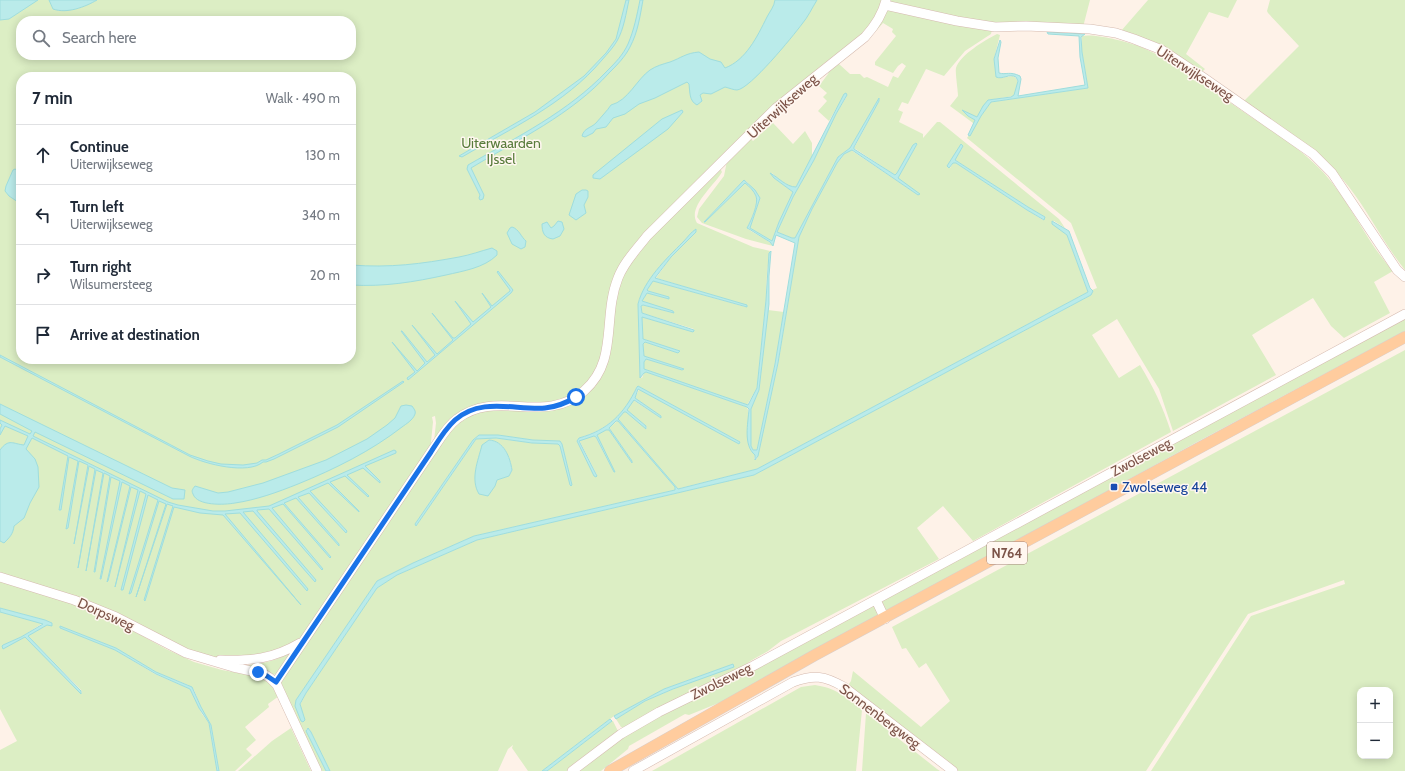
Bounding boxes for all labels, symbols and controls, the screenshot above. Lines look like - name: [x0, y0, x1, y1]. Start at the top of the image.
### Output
- search box: [16, 16, 356, 60]
- icon: search: [30, 27, 52, 49]
- text: Search here: [62, 29, 137, 47]
- street label: Uiterwijkseweg: [1153, 41, 1238, 105]
- street label: Uiterwijkseweg: [743, 69, 822, 142]
- text: 7 min: [32, 88, 73, 108]
- text: Walk · 490 m: [266, 90, 340, 106]
- park label: Uiterwaarden IJssel: [461, 134, 541, 168]
- text: Continue: [70, 138, 129, 156]
- icon: ahead: [32, 144, 54, 166]
- text: 130 m: [305, 147, 340, 163]
- text: Uiterwijkseweg: [70, 156, 152, 172]
- text: Turn left: [70, 198, 124, 216]
- icon: left: [32, 204, 54, 226]
- text: 340 m: [302, 207, 340, 223]
- text: Uiterwijkseweg: [70, 216, 152, 232]
- text: Turn right: [70, 258, 131, 276]
- icon: right: [32, 264, 54, 286]
- text: 20 m: [310, 267, 340, 283]
- text: Wilsumersteeg: [70, 276, 152, 292]
- icon: arrive: [32, 324, 54, 346]
- text: Arrive at destination: [70, 326, 200, 344]
- route start: [567, 388, 585, 406]
- street label: Zwolseweg: [1108, 433, 1175, 480]
- place label: Zwolseweg 44: [1122, 478, 1207, 496]
- marker: Zwolseweg 44: [1109, 482, 1119, 492]
- road number: N764: [987, 542, 1027, 564]
- street label: Dorpsweg: [75, 594, 138, 635]
- street label: Zwolseweg: [688, 658, 755, 704]
- route end: [249, 663, 267, 681]
- street label: Sonnenbergweg: [836, 680, 925, 753]
- map controls: [1357, 687, 1393, 759]
- button: +: [1357, 687, 1393, 723]
- button: −: [1357, 723, 1393, 759]

